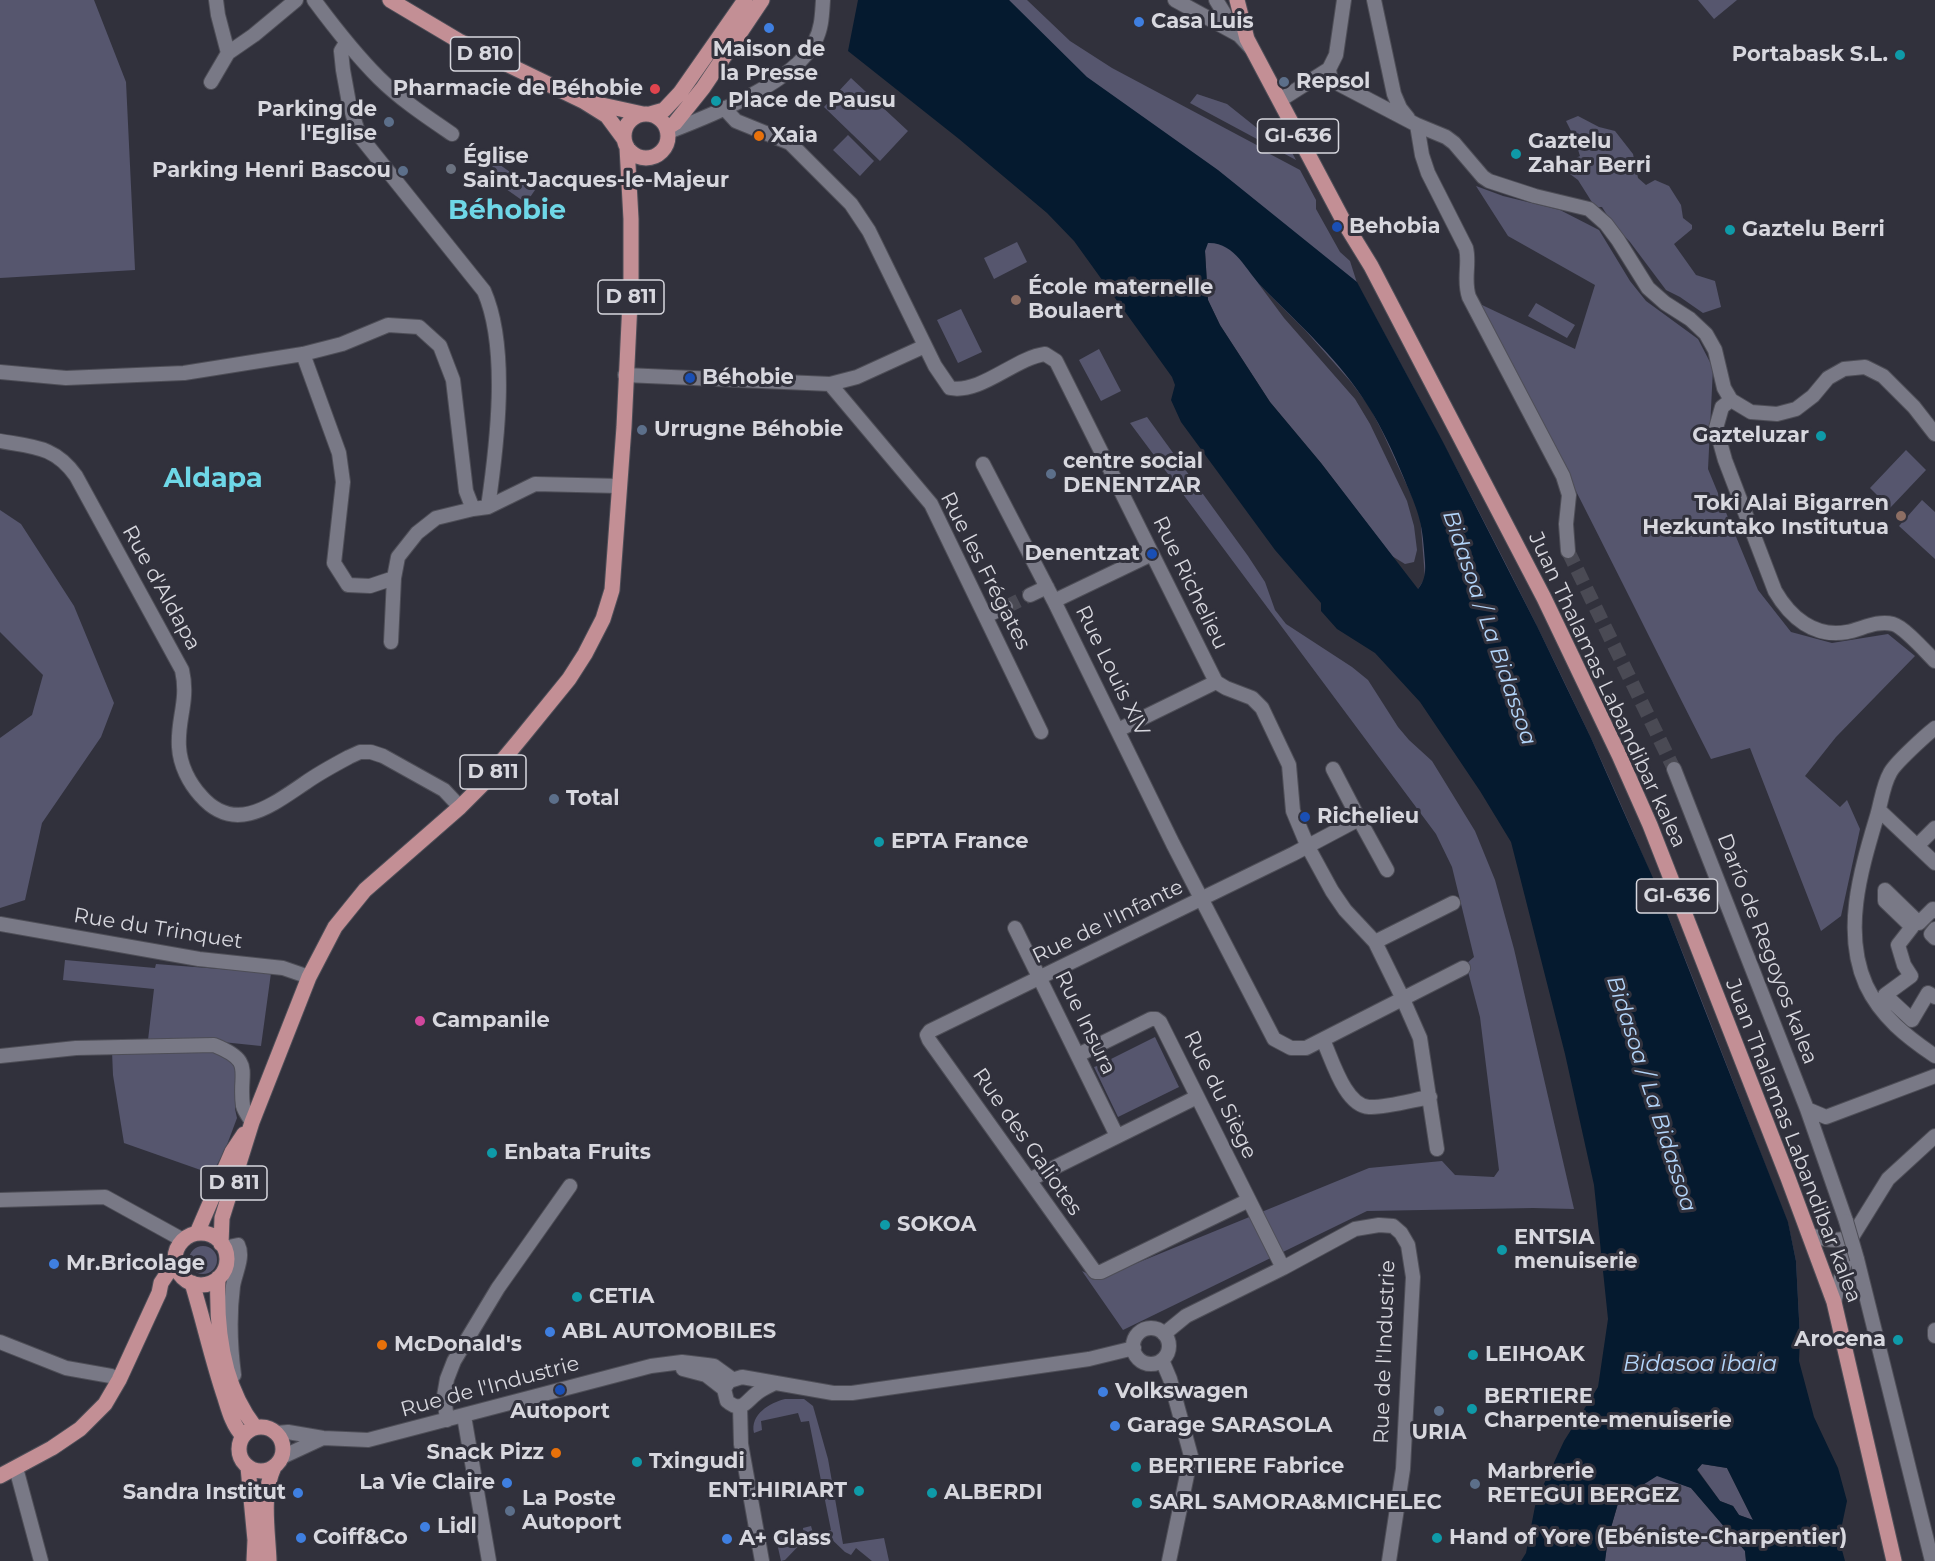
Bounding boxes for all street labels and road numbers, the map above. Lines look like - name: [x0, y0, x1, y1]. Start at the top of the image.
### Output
- road number: D 810: [450, 37, 520, 71]
- road number: GI-636: [1258, 119, 1338, 153]
- road number: D 811: [598, 280, 664, 314]
- street label: Rue les Frégates: [934, 488, 1036, 654]
- street label: Rue Richelieu: [1147, 512, 1233, 654]
- street label: Rue d'Aldapa: [116, 521, 206, 655]
- street label: Juan Thalamas Labandibar kalea: [1523, 528, 1691, 852]
- street label: Rue Louis XIV: [1069, 601, 1155, 741]
- road number: D 811: [460, 755, 526, 789]
- street label: Darío de Regoyos kalea: [1711, 830, 1823, 1068]
- street label: Rue de l'Infante: [1028, 875, 1188, 969]
- road number: GI-636: [1636, 879, 1718, 913]
- street label: Rue du Trinquet: [72, 903, 244, 955]
- street label: Rue Insura: [1049, 967, 1121, 1079]
- street label: Juan Thalamas Labandibar kalea: [1719, 976, 1867, 1306]
- street label: Rue du Siège: [1178, 1027, 1262, 1163]
- street label: Rue des Galiotes: [967, 1063, 1087, 1221]
- road number: D 811: [201, 1166, 267, 1200]
- street label: Rue de l'Industrie: [1369, 1260, 1401, 1444]
- street label: Rue de l'Industrie: [398, 1351, 582, 1423]

